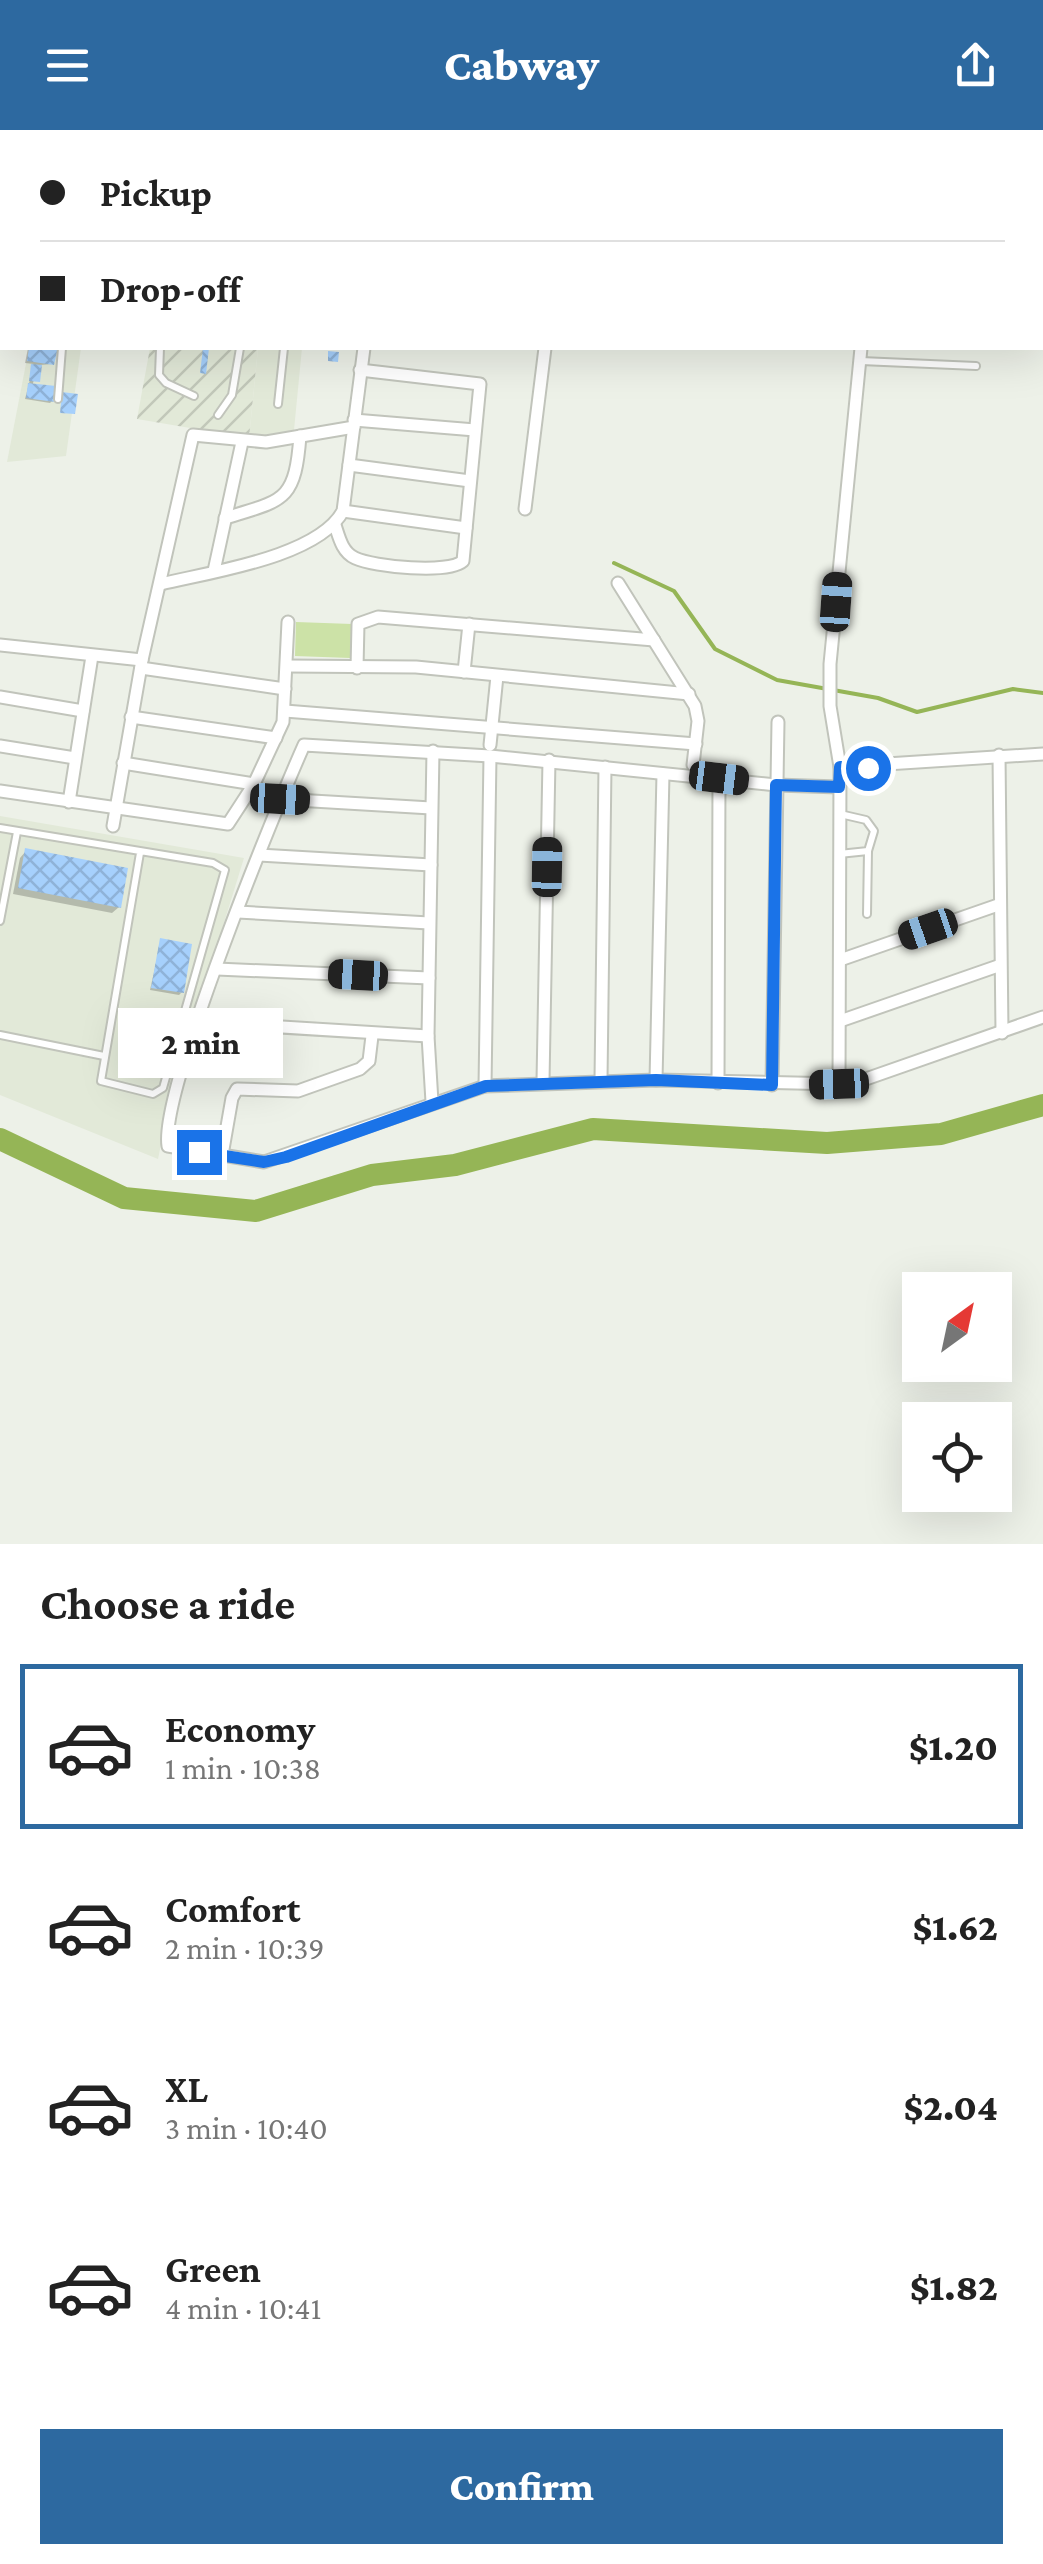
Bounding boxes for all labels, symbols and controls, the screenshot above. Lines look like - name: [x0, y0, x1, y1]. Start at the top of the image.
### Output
- icon: menu: [40, 38, 95, 93]
- icon: share: [948, 38, 1003, 93]
- text: Cabway: [444, 40, 599, 90]
- text: Pickup: [100, 172, 212, 214]
- text: Drop-off: [100, 268, 241, 310]
- car: [819, 571, 853, 633]
- route start: [846, 746, 891, 791]
- car: [687, 759, 751, 797]
- car: [249, 782, 311, 816]
- car: [531, 837, 563, 897]
- car: [895, 905, 961, 953]
- car: [327, 958, 389, 992]
- callout: 2 min: [116, 1007, 282, 1077]
- text: 2 min: [161, 1025, 240, 1061]
- car: [808, 1068, 870, 1100]
- route end: [177, 1130, 222, 1175]
- north arrow: [902, 1272, 1012, 1382]
- map controls: [902, 1272, 1012, 1512]
- button: locate: [902, 1402, 1012, 1512]
- text: Choose a ride: [40, 1579, 295, 1629]
- icon: car: [45, 1702, 135, 1792]
- text: Economy: [165, 1708, 315, 1750]
- text: $1.20: [909, 1726, 998, 1768]
- text: 1 min · 10:38: [165, 1750, 321, 1786]
- icon: car: [45, 1882, 135, 1972]
- text: Comfort: [165, 1888, 301, 1930]
- text: $1.62: [912, 1906, 998, 1948]
- text: 2 min · 10:39: [165, 1930, 325, 1966]
- icon: car: [45, 2062, 135, 2152]
- text: XL: [165, 2068, 208, 2110]
- text: $2.04: [904, 2086, 998, 2128]
- text: 3 min · 10:40: [165, 2110, 328, 2146]
- icon: car: [45, 2242, 135, 2332]
- text: Green: [165, 2248, 261, 2290]
- text: $1.82: [910, 2266, 998, 2308]
- text: 4 min · 10:41: [165, 2290, 321, 2326]
- button: Confirm: [40, 2429, 1003, 2544]

